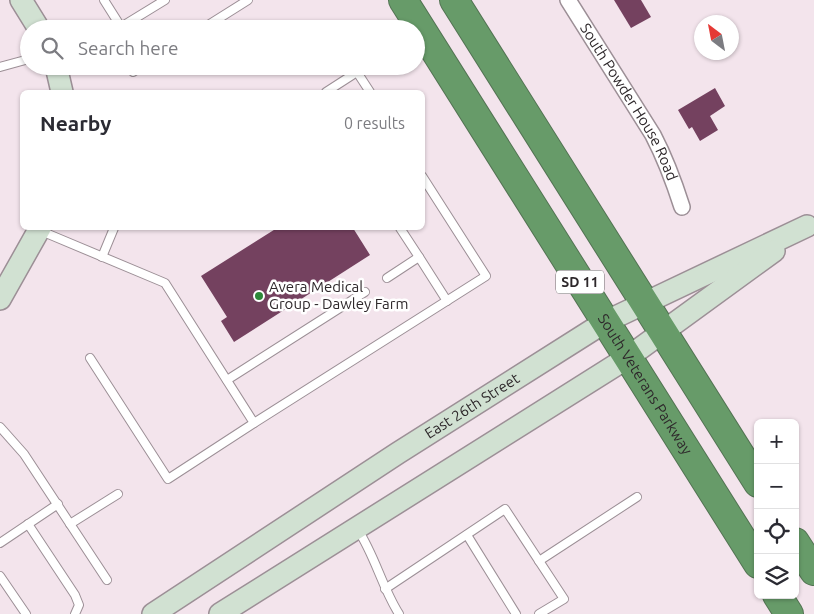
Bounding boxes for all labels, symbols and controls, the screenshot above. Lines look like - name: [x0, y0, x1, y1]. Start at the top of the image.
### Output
- north arrow: [694, 15, 739, 60]
- search box: [20, 20, 425, 75]
- street label: South Powder House Road: [577, 20, 681, 183]
- icon: search: [38, 34, 66, 62]
- text: Search here: [78, 37, 178, 59]
- text: Nearby: [40, 111, 111, 135]
- text: 0 results: [344, 114, 405, 132]
- road number: SD 11: [556, 270, 604, 294]
- place label: Avera Medical Group - Dawley Farm: [269, 278, 408, 312]
- marker: Avera Medical Group - Dawley Farm: [253, 290, 265, 302]
- street label: South Veterans Parkway: [595, 310, 696, 457]
- street label: East 26th Street: [421, 369, 523, 442]
- map controls: [754, 419, 799, 599]
- button: +: [754, 419, 799, 464]
- button: −: [754, 464, 799, 509]
- button: locate: [754, 509, 799, 554]
- button: layers: [754, 554, 799, 599]

